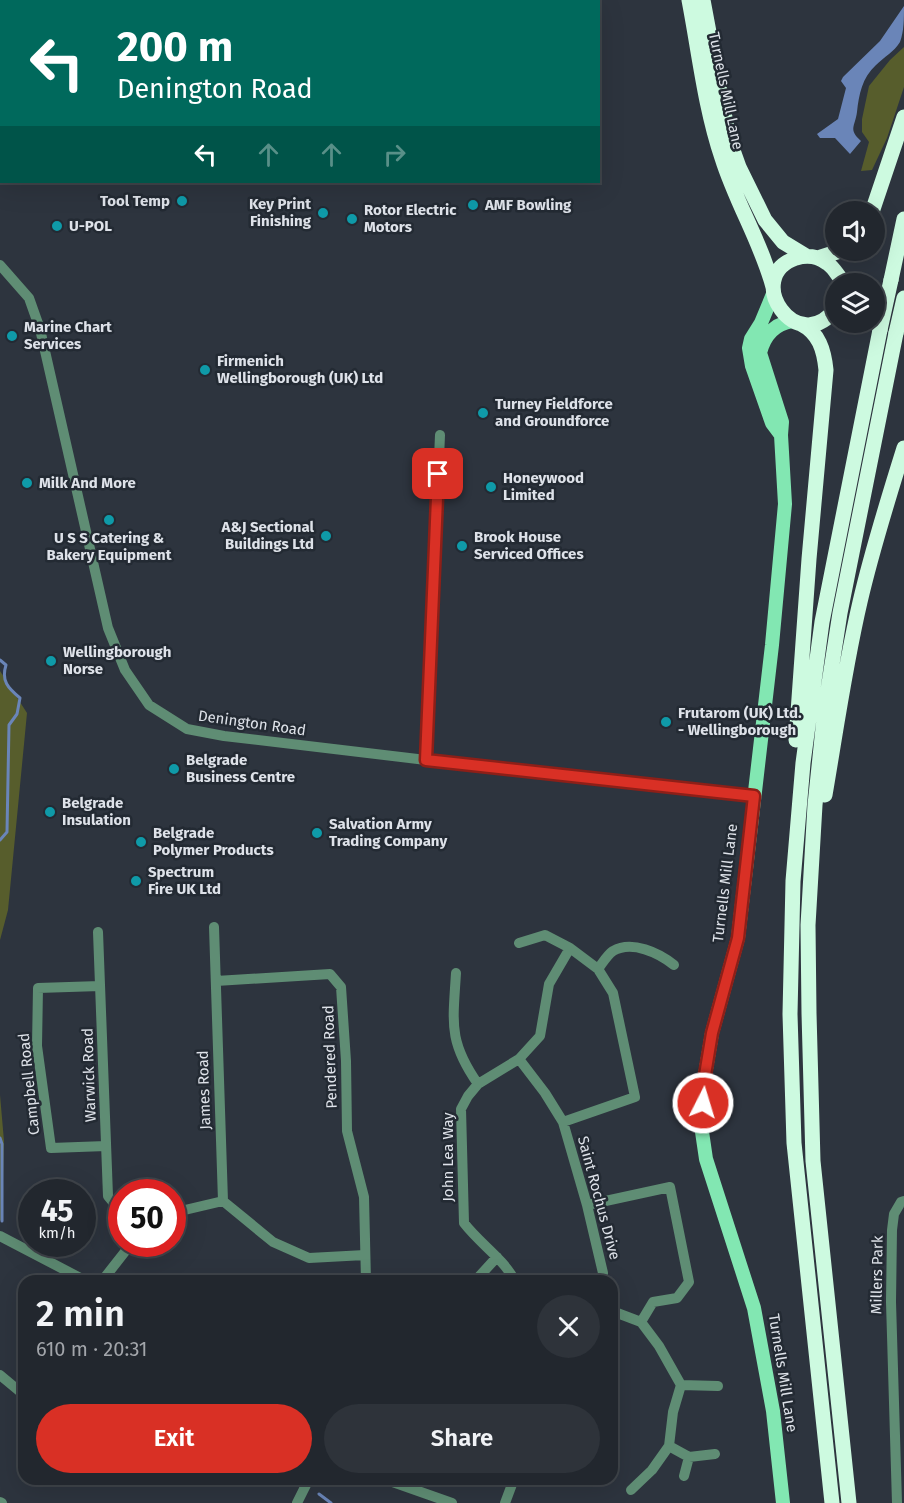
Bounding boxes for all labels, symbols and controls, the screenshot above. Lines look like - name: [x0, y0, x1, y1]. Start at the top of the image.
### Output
- text: 200 m: [117, 22, 233, 72]
- icon: left: [18, 24, 96, 102]
- street label: Turnells Mill Lane: [705, 31, 747, 151]
- text: Denington Road: [117, 73, 313, 105]
- icon: left: [189, 138, 222, 171]
- icon: ahead: [252, 138, 285, 171]
- icon: ahead: [315, 138, 348, 171]
- icon: right: [378, 138, 411, 171]
- place label: Tool Temp: [100, 192, 170, 210]
- marker: Tool Temp: [175, 194, 189, 208]
- place label: Key Print Finishing: [249, 195, 312, 230]
- place label: AMF Bowling: [484, 196, 572, 214]
- marker: AMF Bowling: [466, 198, 480, 212]
- place label: Rotor Electric Motors: [364, 201, 457, 236]
- map controls: [825, 201, 885, 333]
- button: sound: [825, 201, 885, 261]
- marker: Key Print Finishing: [316, 206, 330, 220]
- marker: Rotor Electric Motors: [345, 212, 359, 226]
- place label: U-POL: [69, 217, 112, 235]
- marker: U-POL: [50, 219, 64, 233]
- button: layers: [825, 273, 885, 333]
- place label: Marine Chart Services: [24, 318, 112, 353]
- marker: Marine Chart Services: [5, 329, 19, 343]
- place label: Firmenich Wellingborough (UK) Ltd: [217, 352, 383, 387]
- marker: Firmenich Wellingborough (UK) Ltd: [198, 363, 212, 377]
- place label: Turney Fieldforce and Groundforce: [495, 395, 613, 430]
- marker: Turney Fieldforce and Groundforce: [476, 406, 490, 420]
- pin: [412, 448, 463, 499]
- icon: arrive: [421, 457, 454, 490]
- place label: Honeywood Limited: [503, 469, 584, 504]
- place label: Milk And More: [39, 474, 136, 492]
- marker: Milk And More: [20, 476, 34, 490]
- marker: Honeywood Limited: [484, 480, 498, 494]
- marker: U S S Catering & Bakery Equipment: [102, 513, 116, 527]
- place label: A&J Sectional Buildings Ltd: [221, 518, 315, 553]
- place label: Brook House Serviced Offices: [474, 528, 584, 563]
- place label: U S S Catering & Bakery Equipment: [47, 529, 172, 564]
- marker: A&J Sectional Buildings Ltd: [319, 529, 333, 543]
- marker: Brook House Serviced Offices: [455, 539, 469, 553]
- place label: Wellingborough Norse: [63, 643, 171, 678]
- marker: Wellingborough Norse: [44, 654, 58, 668]
- place label: Frutarom (UK) Ltd. - Wellingborough: [678, 704, 802, 739]
- street label: Denington Road: [197, 707, 307, 739]
- marker: Frutarom (UK) Ltd. - Wellingborough: [659, 715, 673, 729]
- place label: Belgrade Business Centre: [186, 751, 295, 786]
- marker: Belgrade Business Centre: [167, 762, 181, 776]
- place label: Belgrade Insulation: [62, 794, 131, 829]
- marker: Belgrade Insulation: [43, 805, 57, 819]
- place label: Salvation Army Trading Company: [329, 815, 447, 850]
- street label: Turnells Mill Lane: [709, 823, 741, 943]
- place label: Belgrade Polymer Products: [153, 824, 274, 859]
- marker: Salvation Army Trading Company: [310, 826, 324, 840]
- marker: Belgrade Polymer Products: [134, 835, 148, 849]
- place label: Spectrum Fire UK Ltd: [148, 863, 221, 898]
- marker: Spectrum Fire UK Ltd: [129, 874, 143, 888]
- street label: Pendered Road: [319, 1005, 341, 1109]
- street label: Warwick Road: [78, 1028, 100, 1122]
- street label: Campbell Road: [15, 1032, 43, 1136]
- street label: James Road: [194, 1050, 214, 1130]
- position arrow: [671, 1071, 735, 1135]
- street label: John Lea Way: [439, 1112, 457, 1202]
- street label: Saint Rochus Drive: [574, 1134, 624, 1262]
- speed limit sign: 50: [108, 1179, 186, 1257]
- text: 45: [41, 1193, 73, 1229]
- text: km/h: [38, 1224, 76, 1242]
- street label: Millers Park: [867, 1235, 887, 1315]
- text: 2 min: [36, 1292, 125, 1336]
- button: close: [537, 1295, 600, 1358]
- street label: Turnells Mill Lane: [765, 1313, 801, 1433]
- text: 610 m · 20:31: [36, 1337, 148, 1361]
- button: Exit: [36, 1404, 312, 1473]
- button: Share: [324, 1404, 600, 1473]

